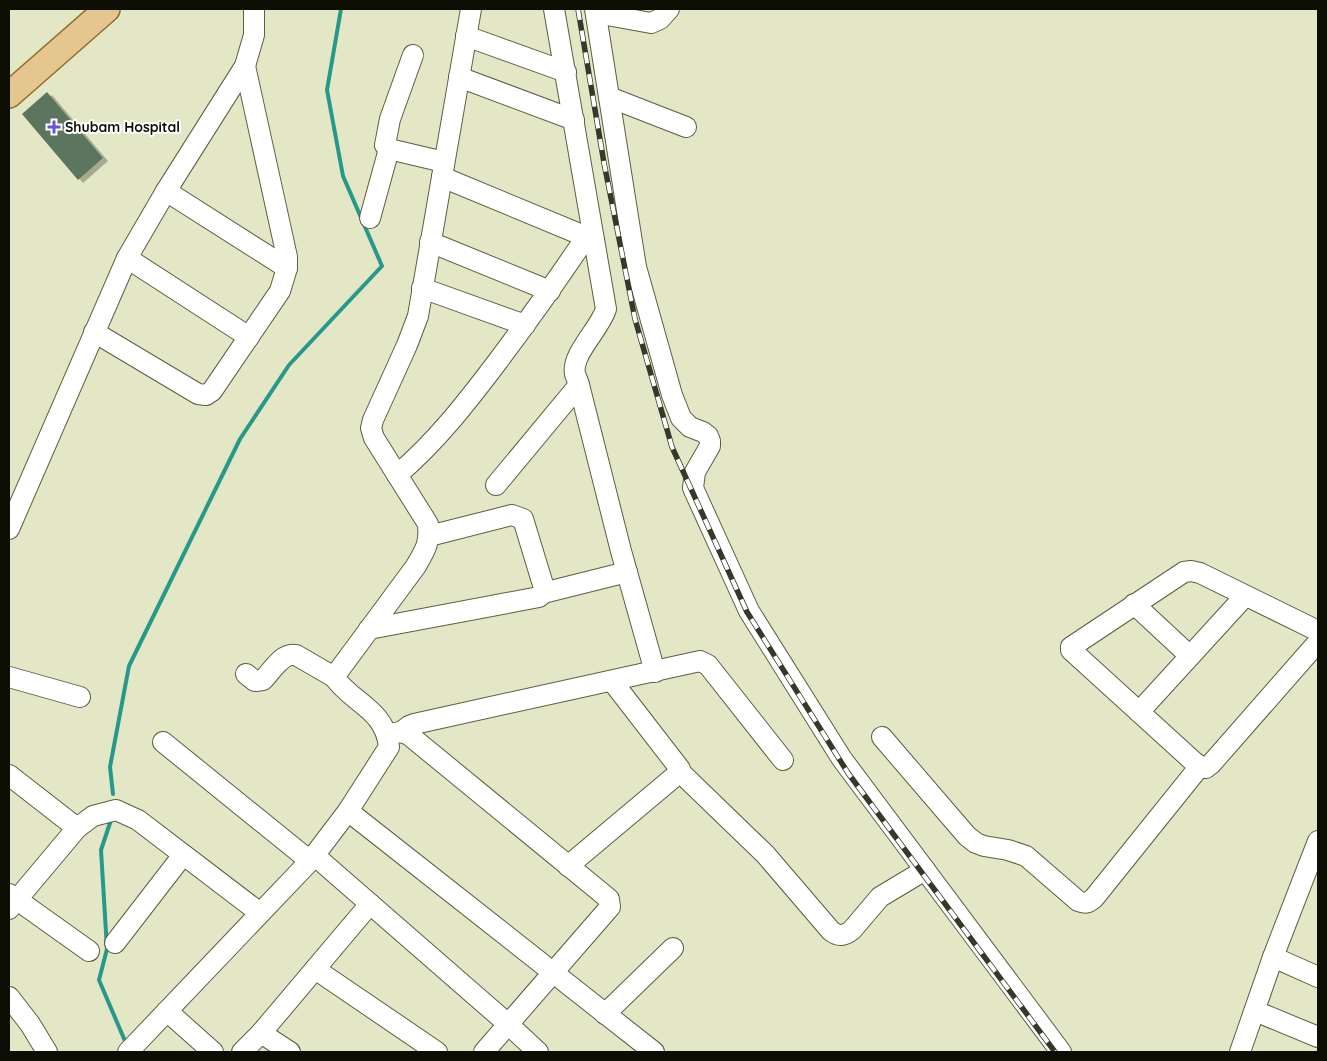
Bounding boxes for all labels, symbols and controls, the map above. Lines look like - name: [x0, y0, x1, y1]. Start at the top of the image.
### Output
- place label: Shubam Hospital: [65, 118, 180, 136]
- marker: Shubam Hospital: [47, 120, 61, 134]

